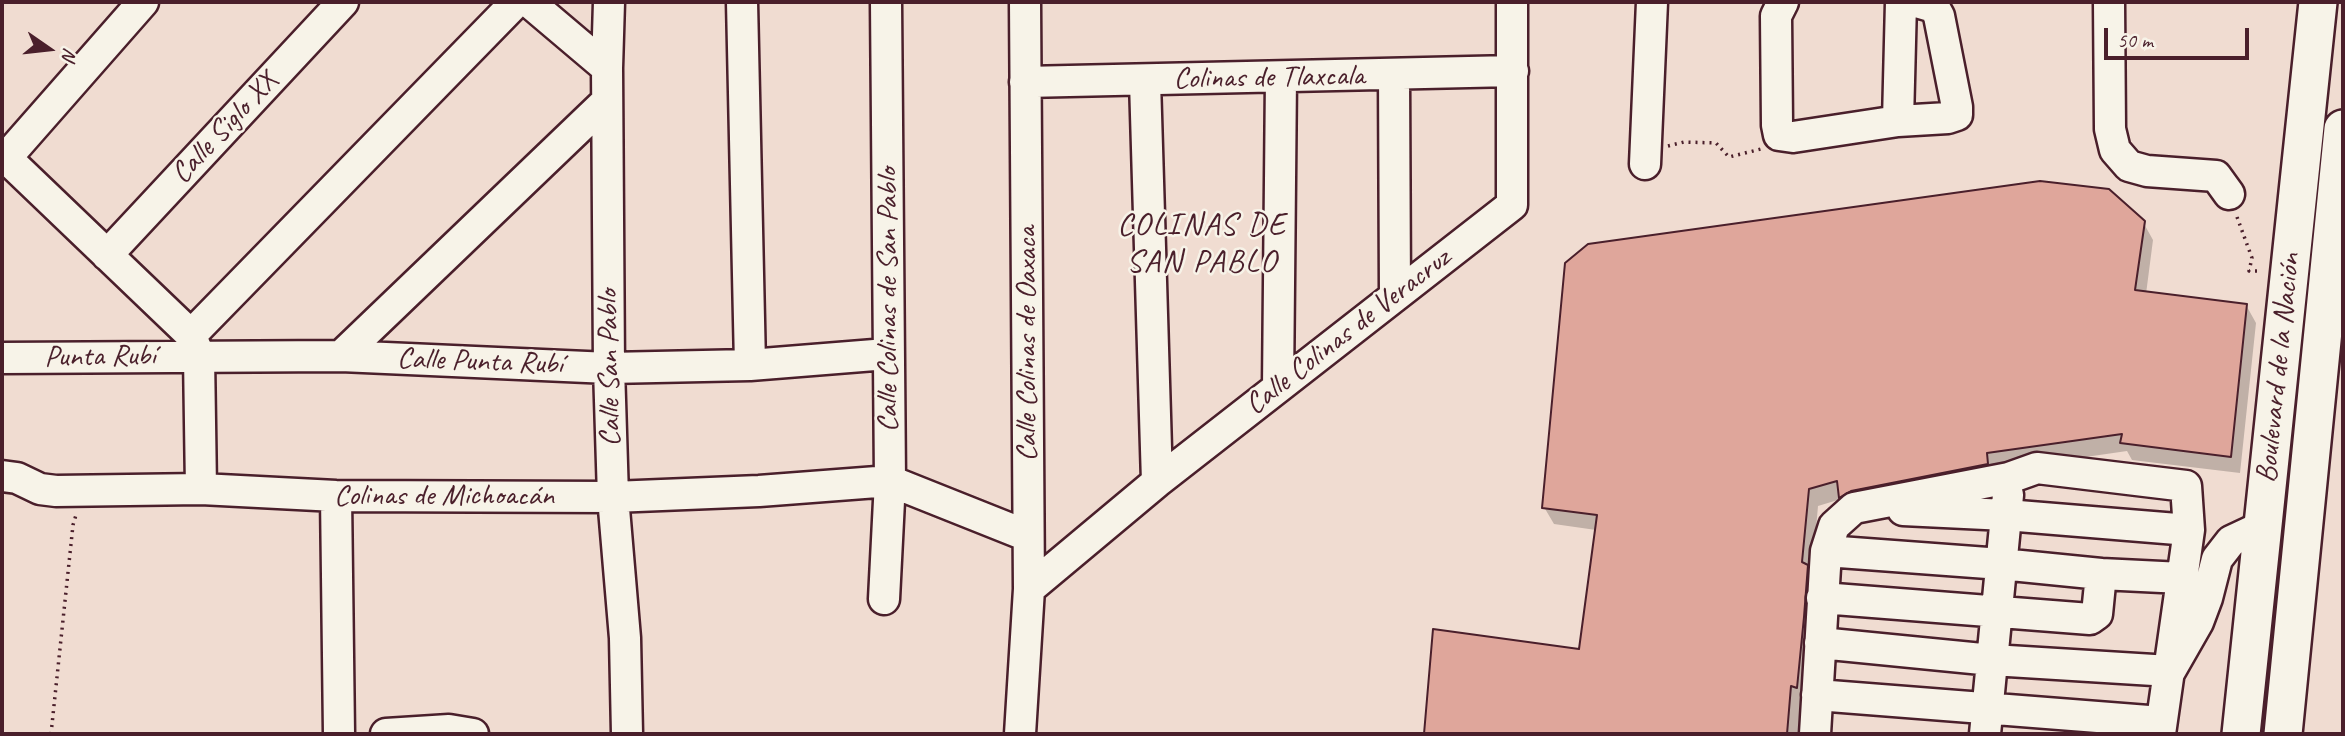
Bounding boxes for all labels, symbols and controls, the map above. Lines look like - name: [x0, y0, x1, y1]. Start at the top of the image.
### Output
- north arrow: [14, 14, 84, 84]
- scale bar: [2107, 14, 2252, 58]
- text: 50 m: [2117, 27, 2153, 53]
- text: N: [56, 45, 82, 63]
- street label: Colinas de Tlaxcala: [1173, 58, 1365, 98]
- street label: Calle Siglo XX: [164, 64, 286, 192]
- street label: Calle Colinas de San Pablo: [870, 168, 906, 432]
- district label: COLINAS DE SAN PABLO: [1119, 207, 1285, 282]
- street label: Calle Colinas de Oaxaca: [1009, 226, 1045, 462]
- street label: Calle Colinas de Veracruz: [1238, 241, 1458, 423]
- street label: Boulevard de la Nación: [2249, 251, 2309, 485]
- street label: Calle San Pablo: [591, 289, 629, 447]
- street label: Punta Rubí: [44, 338, 156, 376]
- street label: Calle Punta Rubí: [396, 341, 564, 383]
- street label: Colinas de Michoacán: [334, 478, 554, 514]

